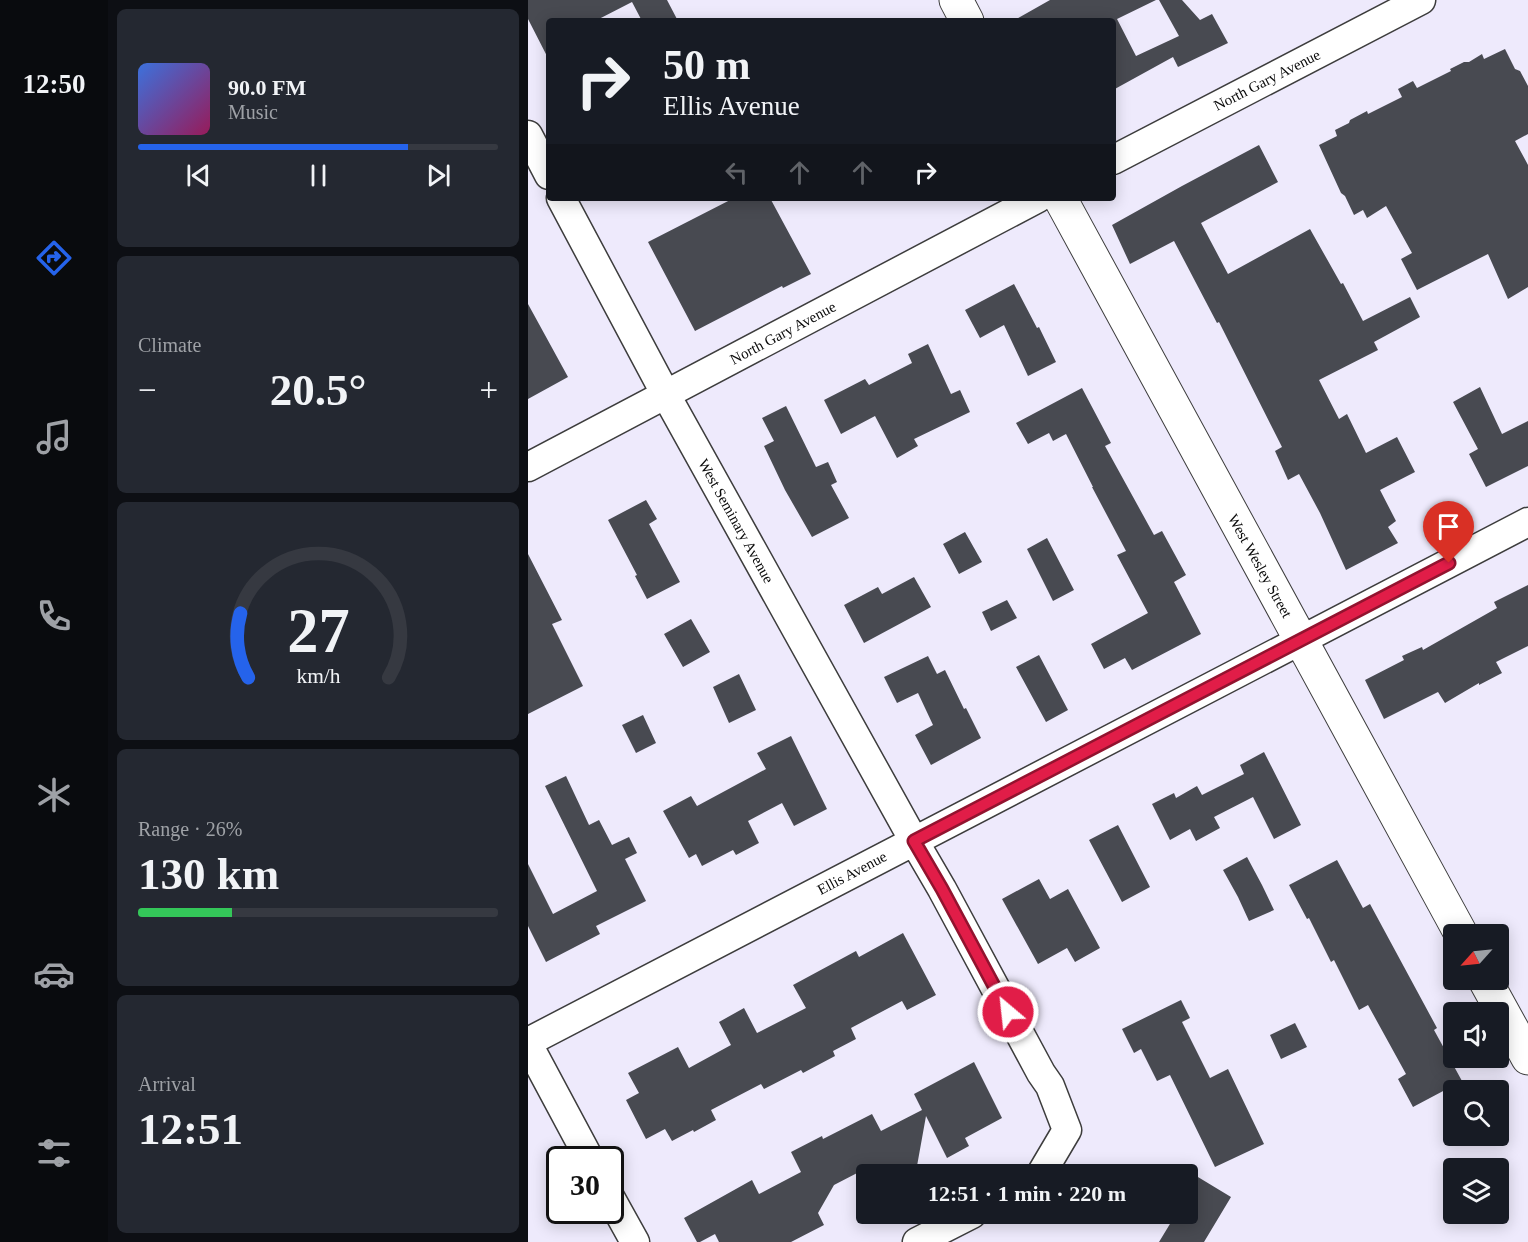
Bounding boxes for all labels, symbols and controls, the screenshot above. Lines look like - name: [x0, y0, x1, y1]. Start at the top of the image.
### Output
- icon: right: [564, 42, 642, 120]
- text: 50 m: [663, 42, 751, 88]
- street label: North Gary Avenue: [1211, 46, 1323, 114]
- text: 12:50: [23, 69, 86, 99]
- text: 90.0 FM: [228, 75, 306, 100]
- text: Ellis Avenue: [663, 91, 800, 121]
- text: Music: [228, 101, 278, 123]
- icon: left: [720, 156, 753, 189]
- icon: ahead: [783, 156, 816, 189]
- icon: ahead: [846, 156, 879, 189]
- icon: right: [909, 156, 942, 189]
- icon: previous: [182, 159, 215, 192]
- icon: pause: [302, 159, 335, 192]
- icon: next: [422, 159, 455, 192]
- icon: directions: [33, 237, 75, 279]
- street label: North Gary Avenue: [728, 298, 839, 368]
- text: Climate: [138, 334, 201, 356]
- text: 20.5°: [270, 365, 366, 415]
- text: −: [138, 372, 157, 408]
- text: +: [479, 372, 498, 408]
- icon: music: [33, 416, 75, 458]
- street label: West Seminary Avenue: [695, 456, 777, 586]
- pin: [1423, 501, 1474, 563]
- icon: arrive: [1432, 510, 1465, 543]
- street label: West Wesley Street: [1225, 512, 1295, 621]
- icon: phone: [33, 595, 75, 637]
- text: 27: [287, 596, 349, 665]
- text: km/h: [296, 664, 340, 688]
- icon: climate: [33, 774, 75, 816]
- text: Range · 26%: [138, 818, 242, 840]
- street label: Ellis Avenue: [815, 848, 890, 898]
- text: 130 km: [138, 849, 279, 899]
- north arrow: [1443, 924, 1509, 990]
- map controls: [1443, 924, 1509, 1224]
- icon: car: [33, 953, 75, 995]
- position arrow: [976, 980, 1040, 1044]
- button: sound: [1443, 1002, 1509, 1068]
- text: Arrival: [138, 1073, 196, 1095]
- button: search: [1443, 1080, 1509, 1146]
- text: 12:51: [138, 1104, 243, 1154]
- icon: filters: [33, 1132, 75, 1174]
- speed limit sign: 30: [546, 1146, 624, 1224]
- button: layers: [1443, 1158, 1509, 1224]
- text: 12:51 · 1 min · 220 m: [928, 1181, 1126, 1206]

